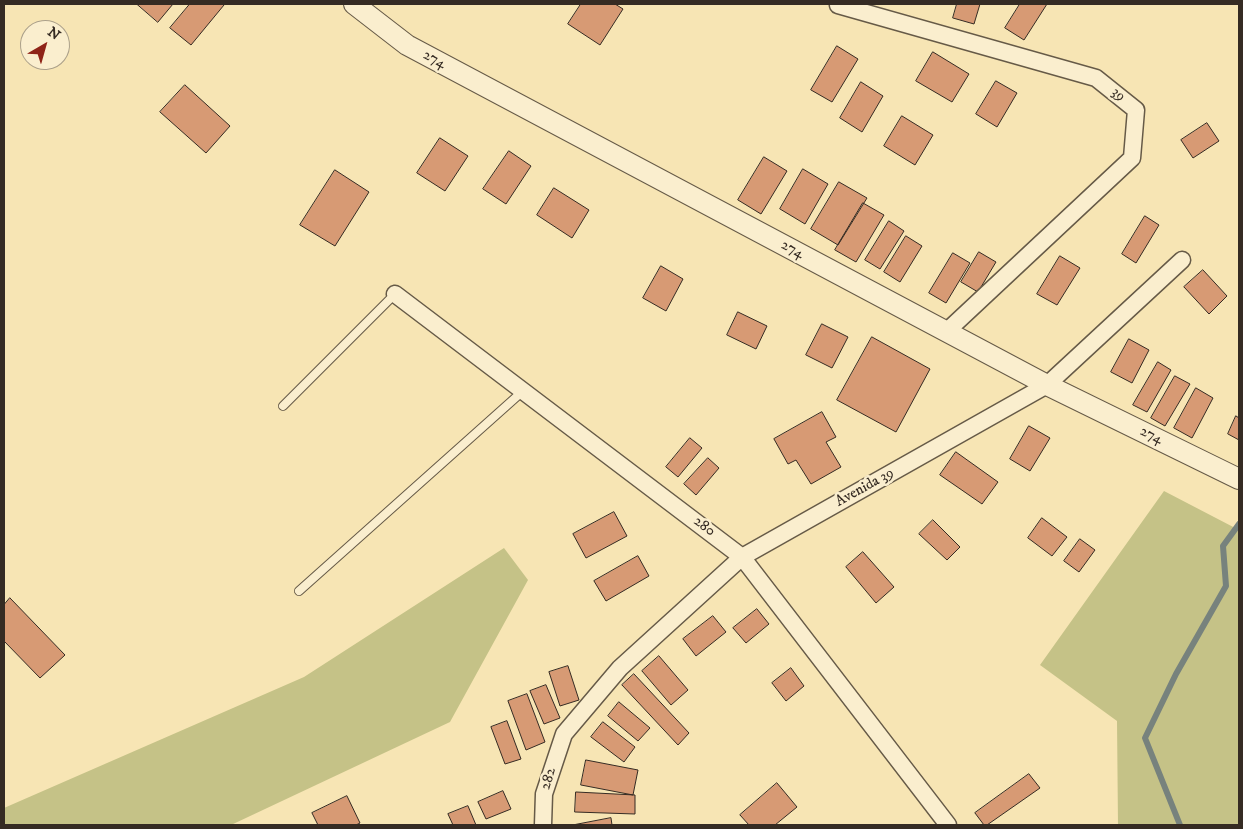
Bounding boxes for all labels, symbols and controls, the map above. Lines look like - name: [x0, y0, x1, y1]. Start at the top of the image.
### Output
- north arrow: [20, 20, 70, 70]
- text: N: [44, 23, 64, 45]
- street label: 274: [419, 47, 449, 73]
- street label: 39: [1107, 84, 1129, 106]
- street label: 274: [777, 237, 807, 263]
- street label: 274: [1137, 423, 1165, 449]
- street label: Avenida 39: [833, 465, 897, 511]
- street label: 280: [689, 513, 719, 541]
- street label: 282: [537, 766, 561, 792]

